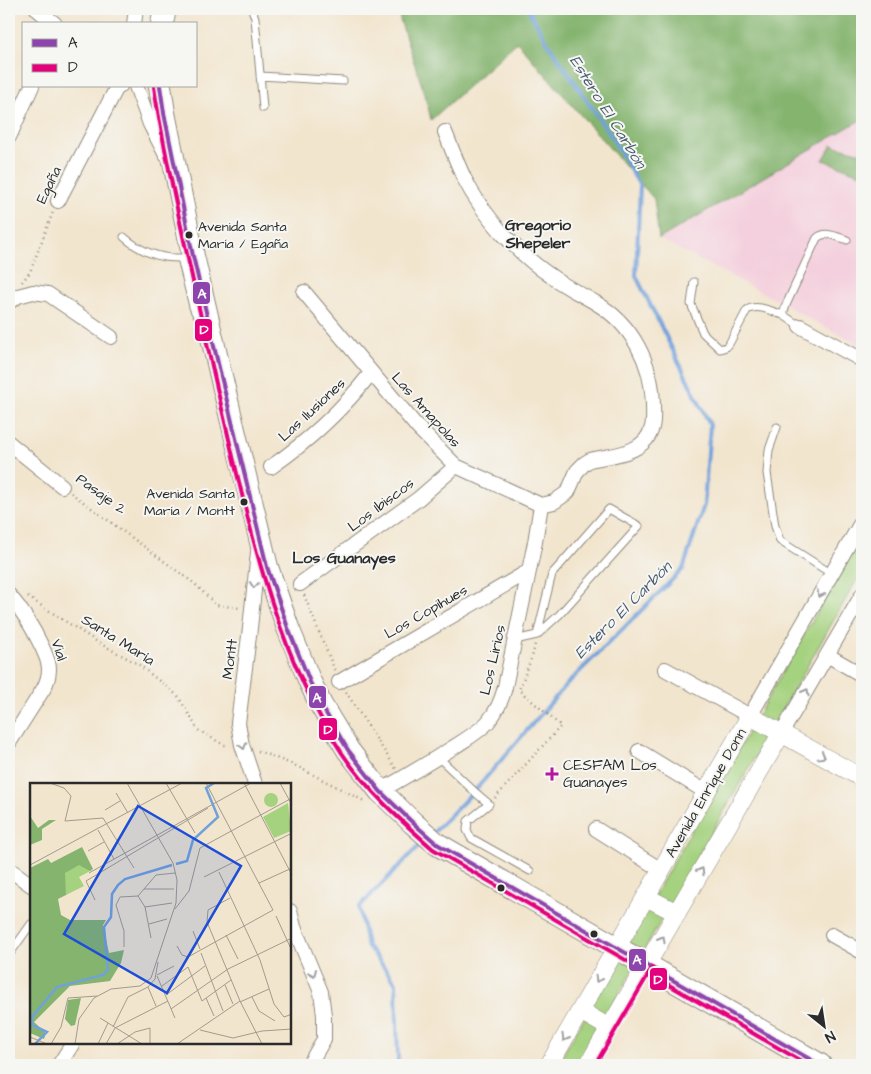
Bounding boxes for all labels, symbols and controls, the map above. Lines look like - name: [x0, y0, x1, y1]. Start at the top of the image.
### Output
- legend: [22, 22, 198, 88]
- text: A: [68, 33, 78, 54]
- water label: Estero El Carbón: [564, 51, 653, 174]
- text: D: [68, 57, 78, 78]
- street label: Egaña: [31, 162, 68, 208]
- district label: Gregorio Shepeler: [505, 214, 572, 254]
- place label: Avenida Santa María / Egaña: [198, 217, 288, 254]
- marker: Avenida Santa María / Egaña: [184, 230, 194, 240]
- line badge: A: [192, 281, 211, 305]
- text: A: [198, 284, 208, 304]
- line badge: D: [194, 318, 213, 342]
- text: D: [199, 320, 209, 340]
- street label: Las Amapolas: [386, 368, 466, 453]
- street label: Las Ilusiones: [274, 373, 351, 447]
- street label: Pasaje 2: [71, 469, 131, 520]
- street label: Los Ibiscos: [343, 473, 419, 537]
- place label: Avenida Santa María / Montt: [144, 484, 235, 521]
- marker: Avenida Santa María / Montt: [239, 497, 249, 507]
- district label: Los Guanayes: [292, 547, 396, 570]
- water label: Estero El Carbón: [569, 555, 678, 664]
- street label: Los Copihues: [381, 579, 472, 644]
- one-way arrow: [249, 581, 260, 589]
- one-way arrow: [817, 589, 827, 598]
- street label: Santa María: [77, 609, 159, 671]
- street label: Los Lirios: [475, 622, 511, 697]
- street label: Vial: [46, 636, 72, 664]
- street label: Montt: [217, 638, 243, 680]
- line badge: A: [308, 685, 327, 709]
- text: A: [313, 688, 323, 708]
- one-way arrow: [800, 688, 810, 697]
- line badge: D: [318, 717, 338, 741]
- text: D: [323, 720, 333, 740]
- street label: Avenida Enrique Donn: [660, 724, 752, 862]
- one-way arrow: [238, 741, 248, 749]
- one-way arrow: [817, 750, 826, 760]
- place label: CESFAM Los Guanayes: [563, 755, 657, 794]
- marker: CESFAM Los Guanayes: [545, 767, 559, 781]
- inset map: [30, 783, 291, 1044]
- one-way arrow: [695, 868, 705, 877]
- unlabelled marker: [496, 883, 506, 893]
- unlabelled marker: [589, 929, 599, 939]
- one-way arrow: [655, 936, 665, 945]
- line badge: A: [628, 948, 647, 972]
- text: A: [633, 950, 643, 970]
- line badge: D: [649, 967, 668, 991]
- one-way arrow: [307, 968, 318, 977]
- text: D: [653, 970, 663, 990]
- one-way arrow: [595, 974, 605, 983]
- north arrow: [798, 1002, 848, 1052]
- text: N: [821, 1026, 839, 1047]
- one-way arrow: [561, 1033, 571, 1042]

